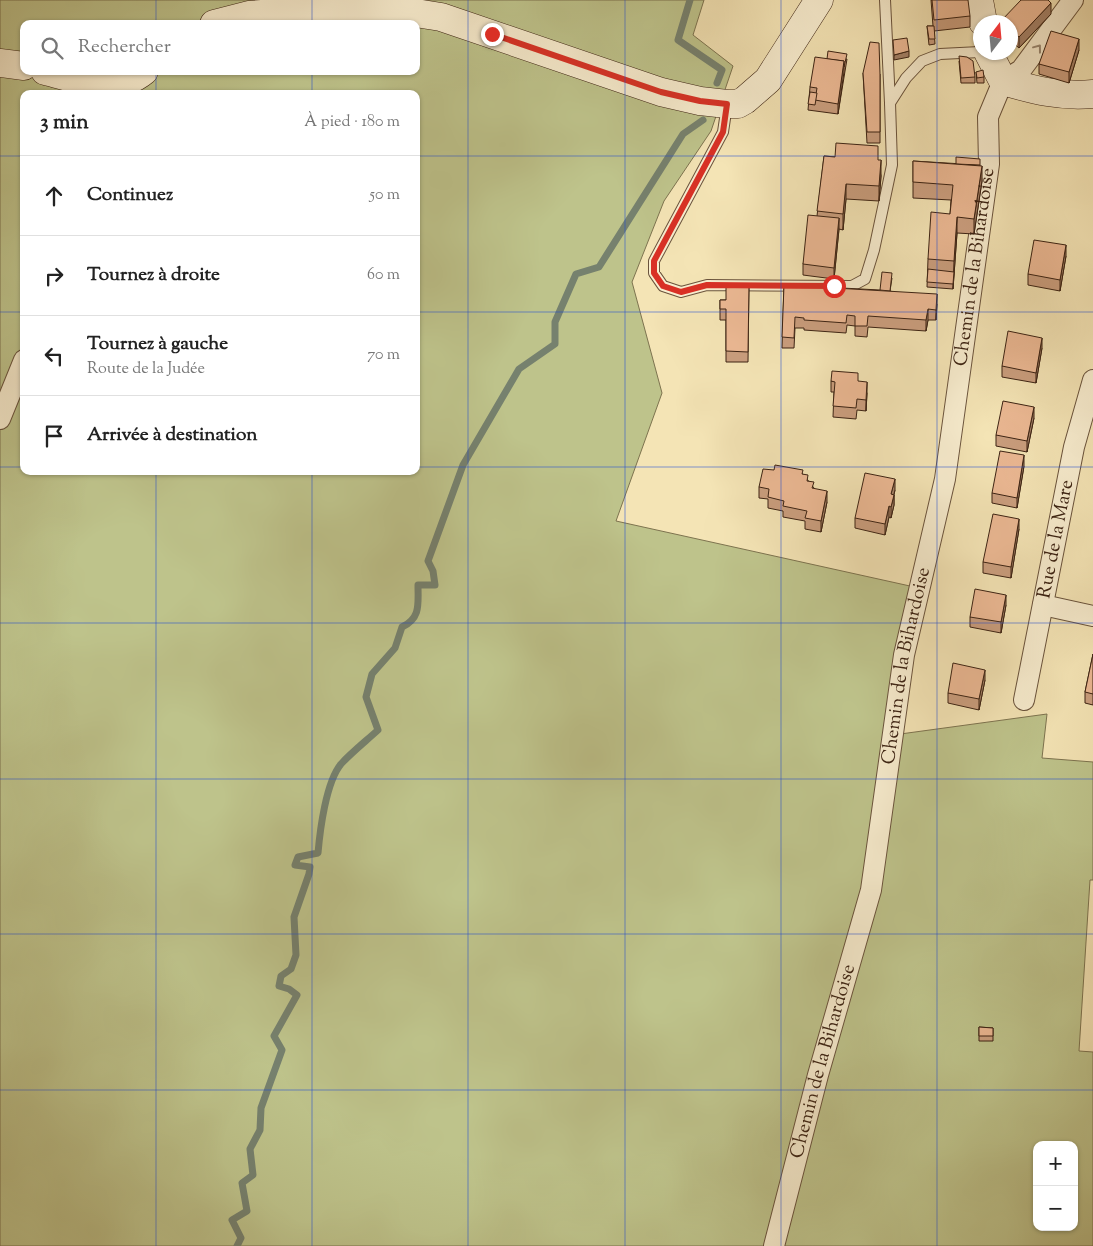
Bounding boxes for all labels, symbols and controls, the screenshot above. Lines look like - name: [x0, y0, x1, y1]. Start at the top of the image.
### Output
- north arrow: [973, 15, 1018, 60]
- search box: [20, 20, 420, 75]
- route end: [481, 23, 504, 46]
- icon: search: [38, 34, 66, 62]
- text: Rechercher: [78, 34, 171, 61]
- one-way arrow: [1032, 45, 1040, 54]
- text: 3 min: [40, 108, 89, 138]
- text: À pied · 180 m: [304, 111, 400, 134]
- street label: Chemin de la Bihardoise: [947, 166, 1002, 368]
- icon: ahead: [40, 182, 68, 210]
- text: Continuez: [87, 182, 173, 209]
- text: 50 m: [369, 184, 400, 207]
- icon: right: [40, 262, 68, 290]
- text: Tournez à droite: [87, 262, 220, 289]
- text: 60 m: [367, 264, 400, 287]
- route start: [823, 275, 846, 298]
- text: Tournez à gauche: [87, 331, 228, 358]
- icon: left: [40, 342, 68, 370]
- text: 70 m: [367, 344, 400, 367]
- text: Route de la Judée: [87, 358, 205, 381]
- icon: arrive: [40, 422, 68, 450]
- text: Arrivée à destination: [87, 422, 258, 449]
- street label: Rue de la Mare: [1031, 477, 1081, 601]
- street label: Chemin de la Bihardoise: [875, 564, 938, 766]
- street label: Chemin de la Bihardoise: [784, 961, 863, 1161]
- map controls: [1033, 1141, 1078, 1231]
- button: +: [1033, 1141, 1078, 1186]
- button: −: [1033, 1186, 1078, 1231]

